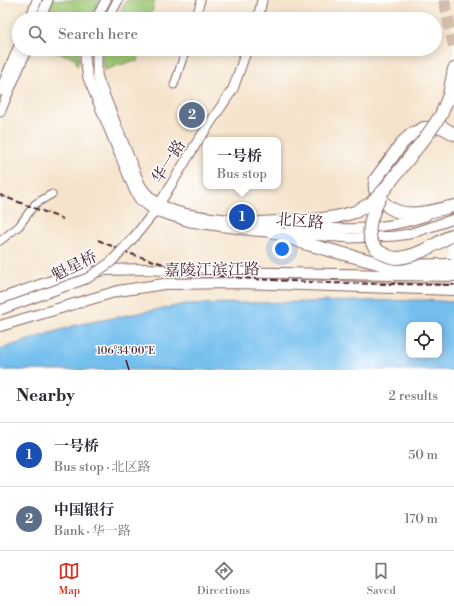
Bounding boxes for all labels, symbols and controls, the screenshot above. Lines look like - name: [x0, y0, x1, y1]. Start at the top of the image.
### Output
- search box: [12, 12, 442, 56]
- icon: search: [26, 23, 48, 45]
- text: Search here: [58, 25, 138, 44]
- pin: 2: [179, 100, 205, 130]
- street label: 华一路: [148, 136, 190, 187]
- popup: [203, 137, 281, 189]
- text: 一号桥: [217, 147, 262, 166]
- text: Bus stop: [217, 166, 267, 182]
- pin: 1: [229, 202, 255, 232]
- street label: 北区路: [275, 209, 325, 233]
- your location: [272, 239, 292, 259]
- street label: 魁星桥: [48, 246, 100, 285]
- street label: 嘉陵江滨江路: [164, 259, 260, 281]
- map controls: [406, 322, 442, 358]
- button: locate: [406, 322, 442, 358]
- text: 106°34'00"E: [97, 345, 155, 357]
- text: Nearby: [16, 385, 75, 407]
- text: 2 results: [389, 388, 438, 404]
- text: 一号桥: [54, 437, 99, 456]
- text: 1: [26, 447, 32, 463]
- text: 50 m: [408, 447, 438, 463]
- text: Bus stop · 北区路: [54, 459, 151, 475]
- text: 中国银行: [54, 501, 114, 520]
- text: 2: [25, 511, 33, 527]
- text: 170 m: [404, 511, 438, 527]
- text: Bank · 华一路: [54, 523, 131, 539]
- tab: Map: [58, 560, 80, 598]
- tab: Directions: [197, 560, 250, 598]
- tab: Saved: [367, 560, 396, 598]

